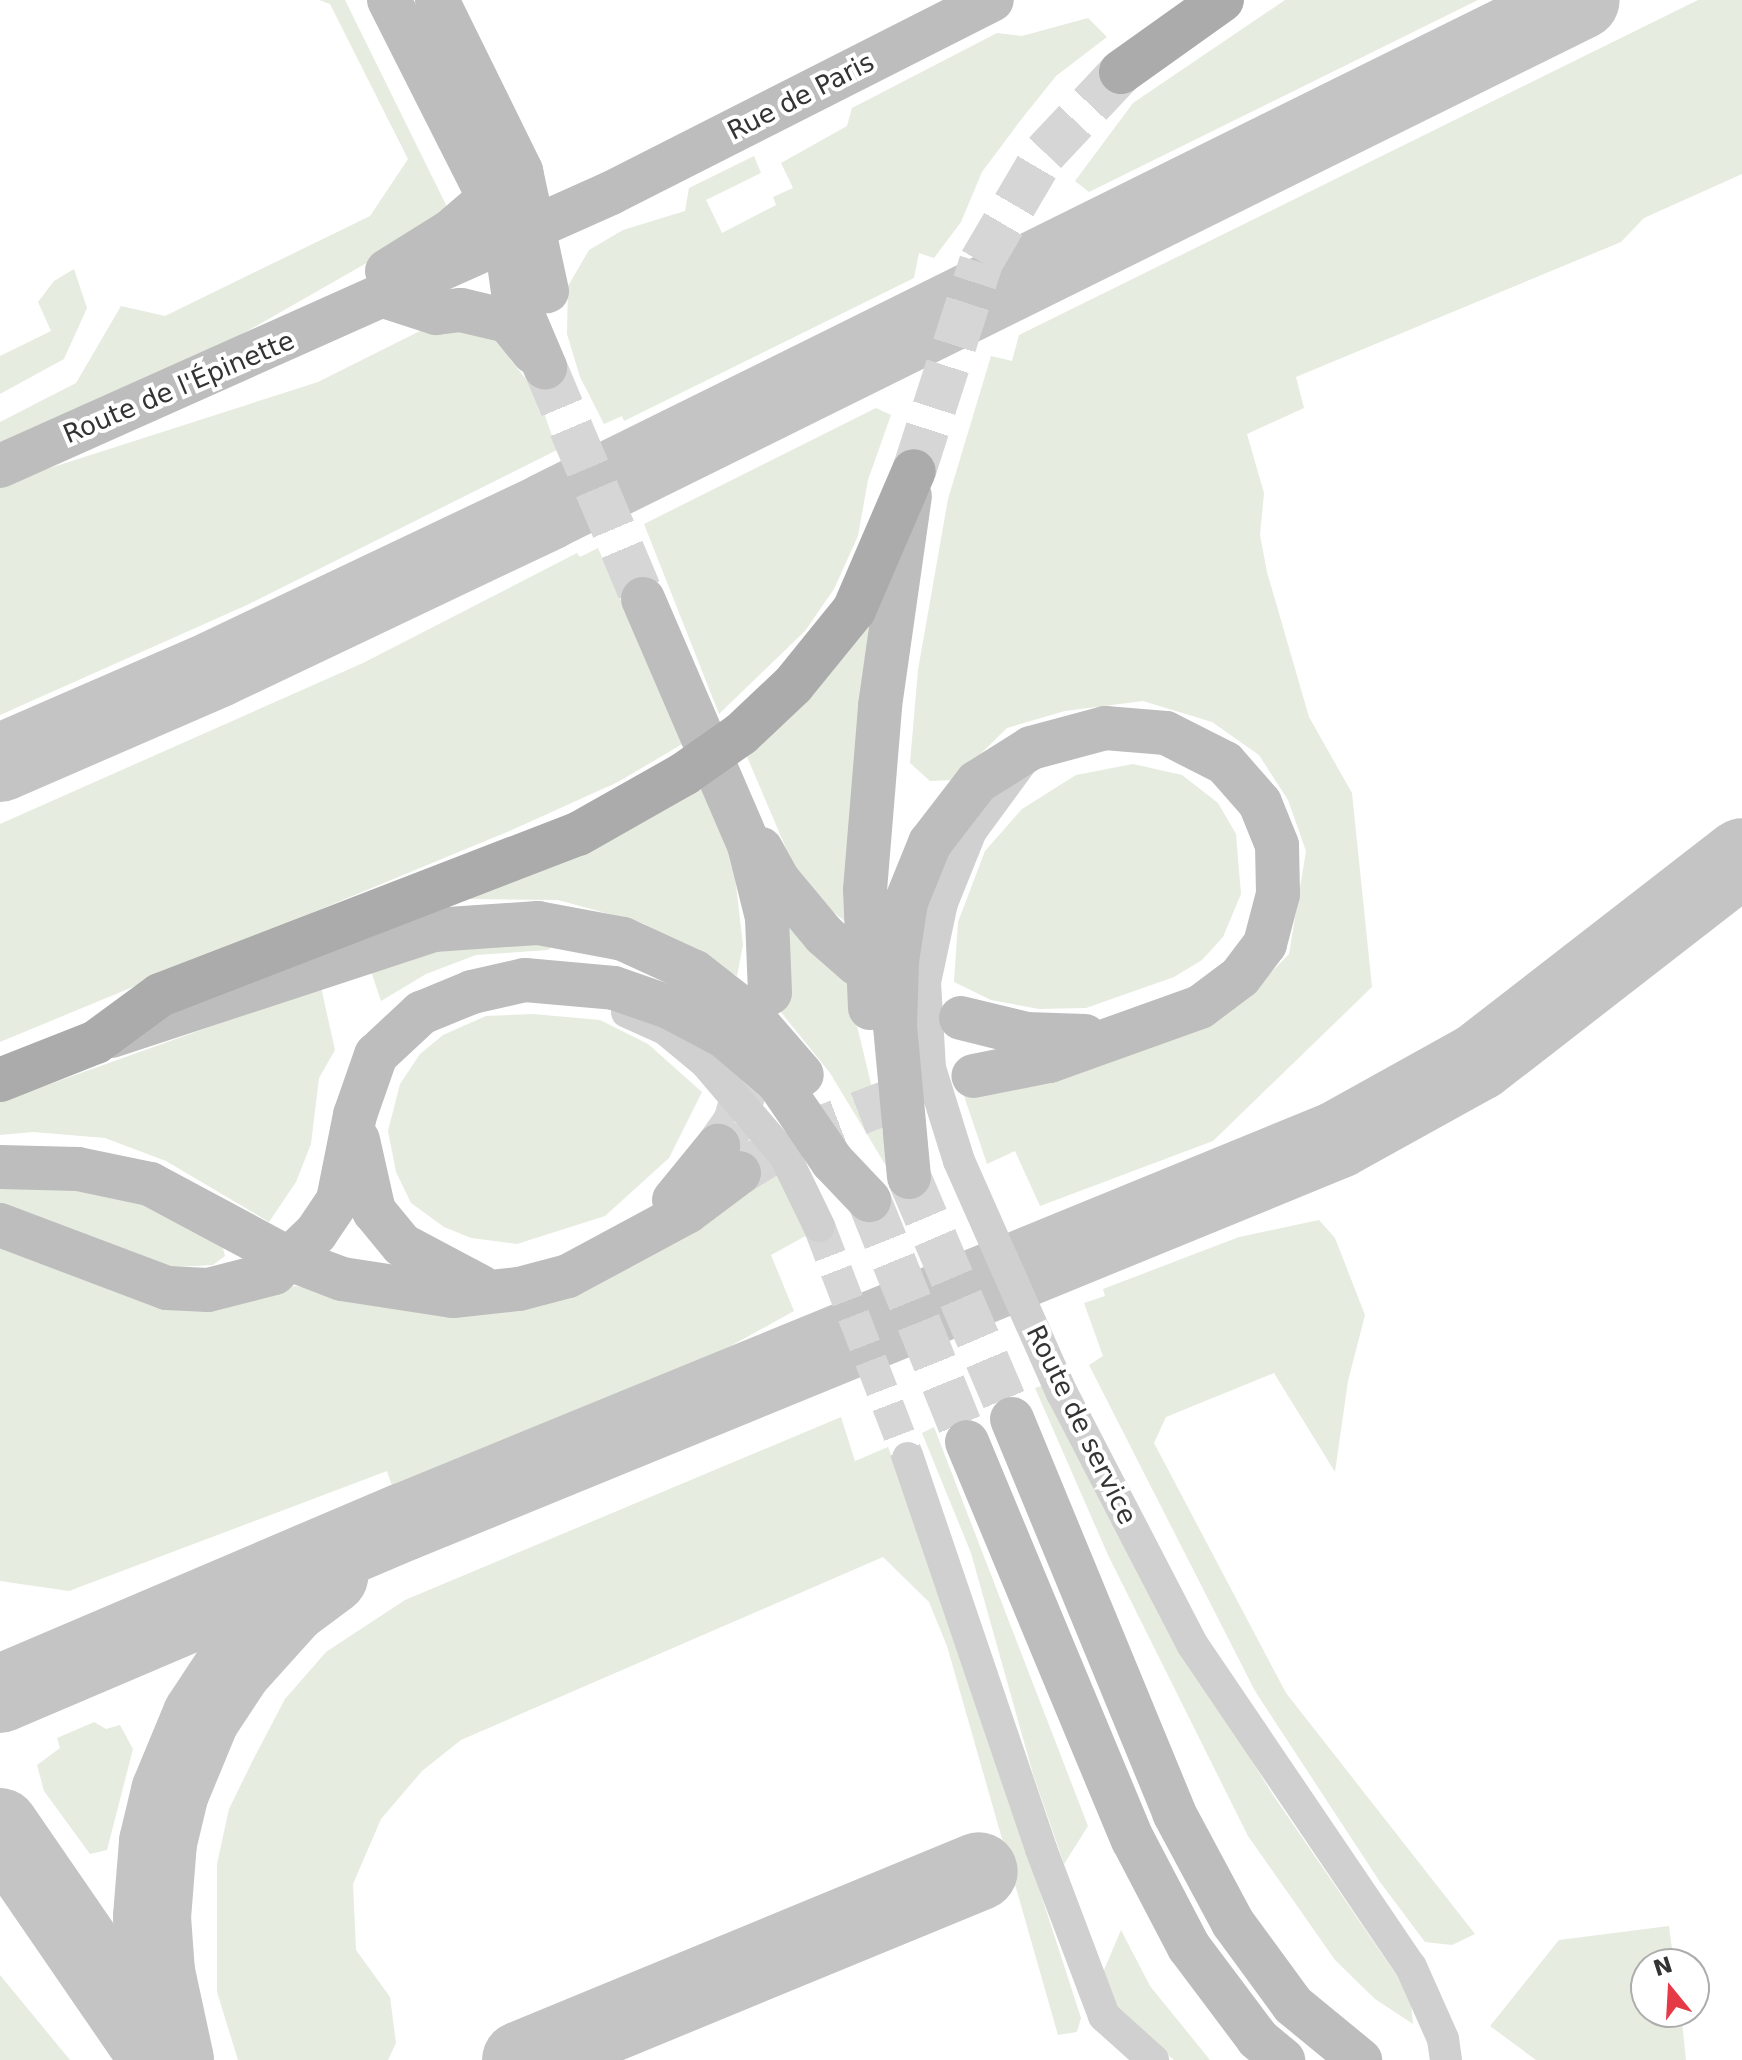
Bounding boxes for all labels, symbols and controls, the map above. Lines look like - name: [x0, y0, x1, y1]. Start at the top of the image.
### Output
- street label: Rue de Paris: [723, 47, 879, 147]
- street label: Route de l'Épinette: [59, 325, 299, 451]
- street label: Route de service: [1019, 1320, 1143, 1530]
- north arrow: [1630, 1948, 1710, 2028]
- text: N: [1650, 1952, 1676, 1981]

